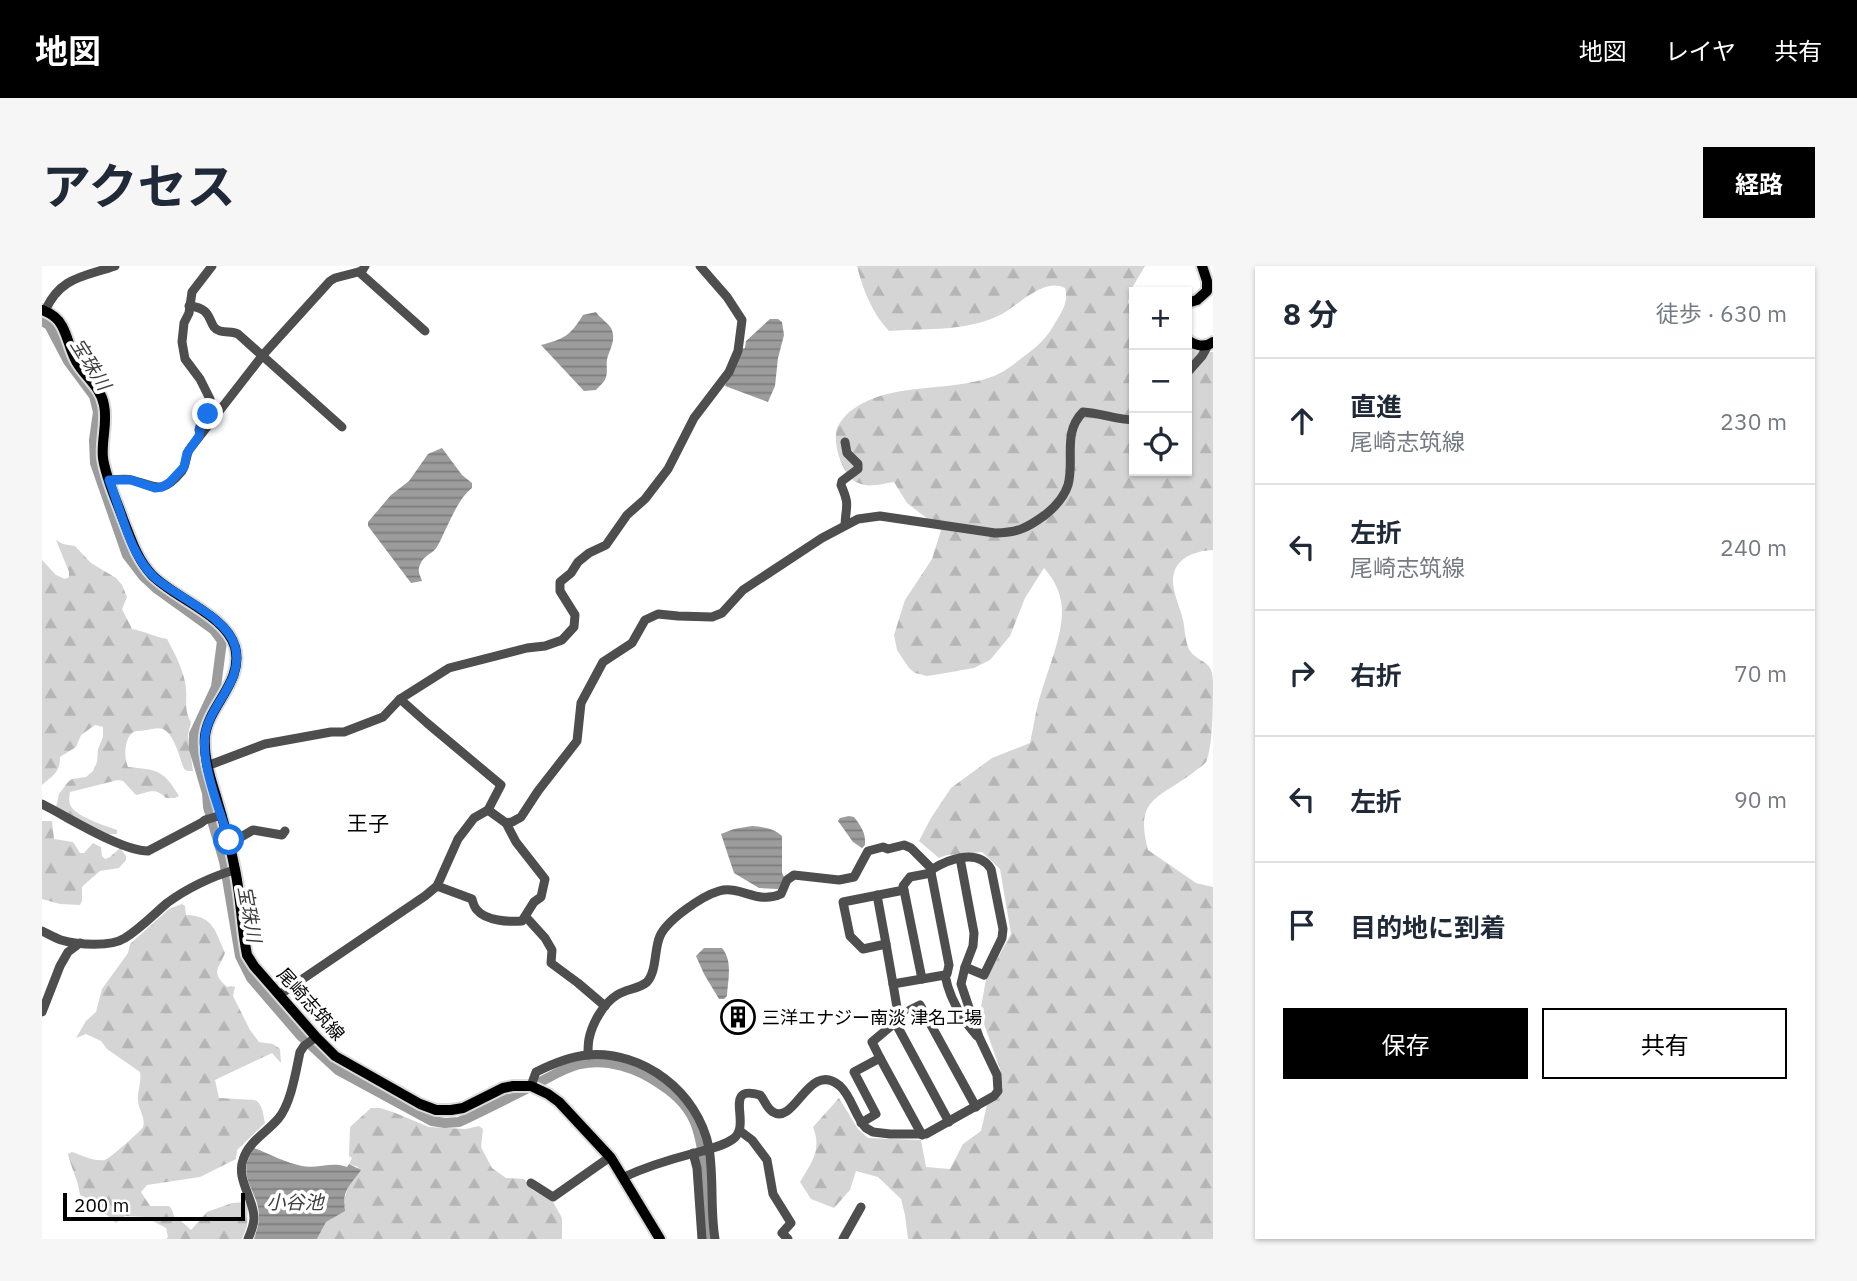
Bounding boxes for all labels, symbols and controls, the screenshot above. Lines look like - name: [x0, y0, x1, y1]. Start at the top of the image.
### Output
- text: 地図: [35, 29, 101, 72]
- text: 地図: [1579, 35, 1627, 67]
- text: レイヤ: [1665, 35, 1736, 67]
- text: 共有: [1774, 35, 1822, 67]
- button: 経路: [1703, 147, 1815, 218]
- text: アクセス: [42, 154, 236, 217]
- map controls: [1129, 287, 1192, 476]
- button: +: [1129, 287, 1192, 350]
- text: 8 分: [1283, 294, 1338, 333]
- text: 徒歩 · 630 m: [1656, 298, 1787, 328]
- water label: 宝珠川: [66, 333, 117, 396]
- button: −: [1129, 350, 1192, 413]
- text: 直進: [1350, 389, 1402, 423]
- route end: [192, 398, 223, 429]
- icon: ahead: [1283, 402, 1321, 440]
- text: 230 m: [1720, 406, 1787, 436]
- button: locate: [1129, 413, 1192, 476]
- text: 尾崎志筑線: [1350, 426, 1465, 456]
- text: 左折: [1350, 515, 1402, 549]
- icon: left: [1283, 528, 1321, 566]
- text: 240 m: [1720, 532, 1787, 562]
- text: 尾崎志筑線: [1350, 552, 1465, 582]
- icon: right: [1283, 654, 1321, 692]
- text: 右折: [1350, 658, 1402, 692]
- text: 70 m: [1734, 658, 1787, 688]
- icon: left: [1283, 780, 1321, 818]
- text: 左折: [1350, 784, 1402, 818]
- text: 90 m: [1734, 784, 1787, 814]
- district label: 王子: [347, 809, 389, 837]
- route start: [213, 824, 244, 855]
- water label: 宝珠川: [233, 884, 267, 946]
- icon: arrive: [1283, 906, 1321, 944]
- text: 目的地に到着: [1350, 910, 1506, 944]
- street label: 尾崎志筑線: [272, 963, 350, 1045]
- building icon: 三洋エナジー南淡 津名工場: [719, 998, 757, 1036]
- place label: 三洋エナジー南淡 津名工場: [762, 1006, 982, 1029]
- button: 保存: [1283, 1008, 1528, 1079]
- button: 共有: [1542, 1008, 1787, 1079]
- scale bar: [63, 1190, 245, 1222]
- water label: 小谷池: [266, 1190, 325, 1214]
- text: 200 m: [74, 1193, 129, 1217]

